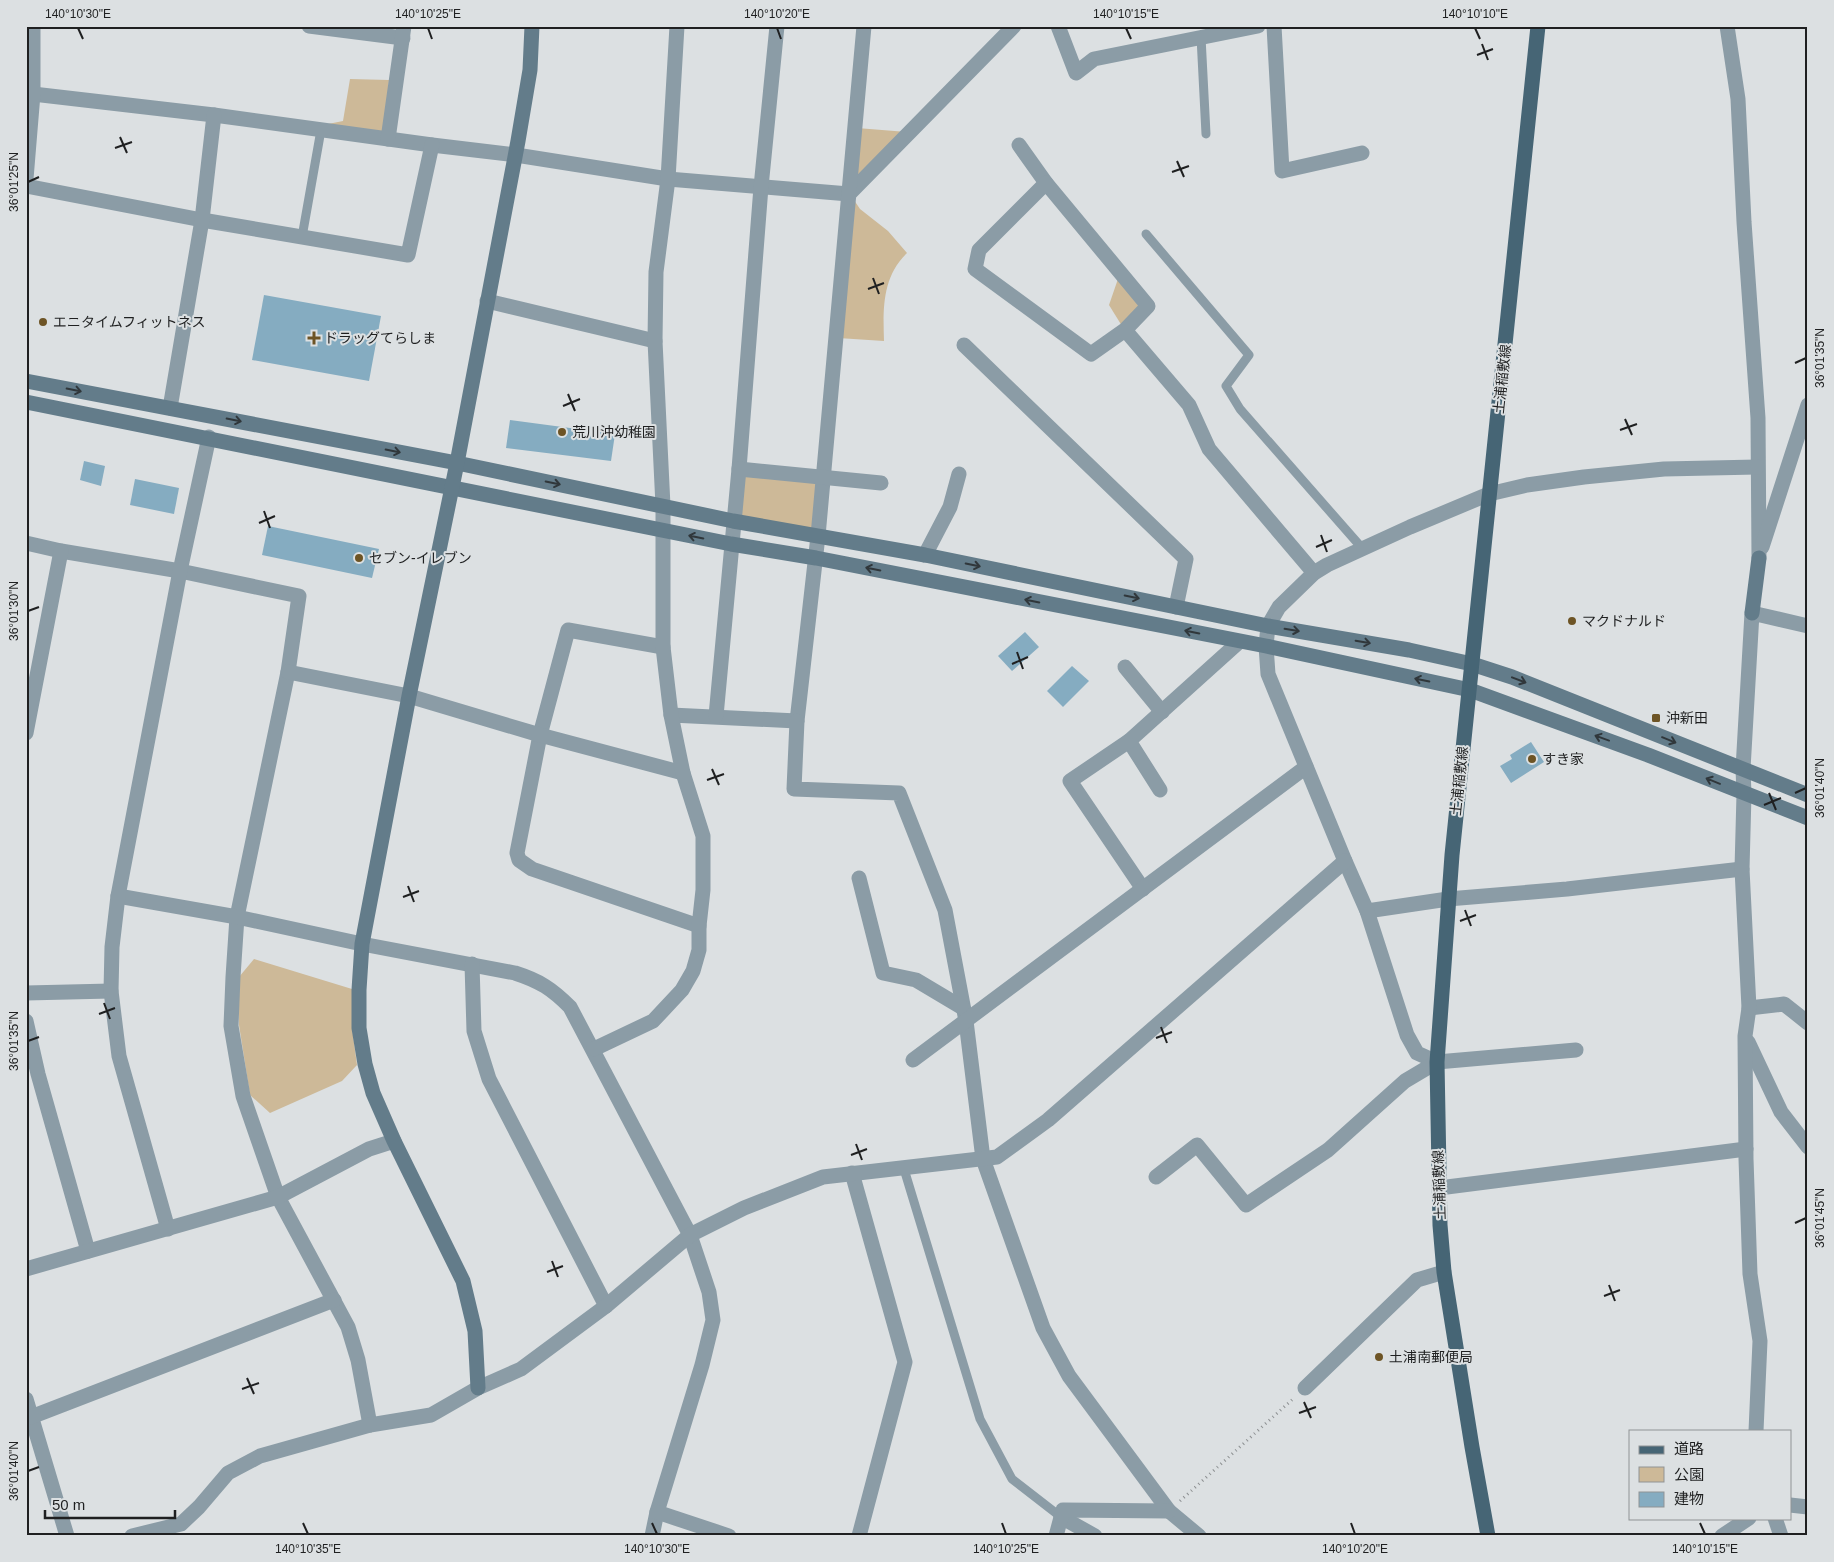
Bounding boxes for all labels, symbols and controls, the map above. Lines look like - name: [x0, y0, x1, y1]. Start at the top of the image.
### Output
- text: 140°10'30"E: [45, 7, 111, 21]
- text: 140°10'25"E: [395, 7, 461, 21]
- text: 140°10'20"E: [744, 7, 810, 21]
- text: 140°10'15"E: [1093, 7, 1159, 21]
- text: 140°10'10"E: [1442, 7, 1508, 21]
- text: 36°01'25"N: [7, 152, 21, 212]
- place label: エニタイムフィットネス: [53, 314, 206, 330]
- marker: エニタイムフィットネス: [37, 316, 49, 328]
- text: 36°01'35"N: [1813, 328, 1827, 388]
- place label: ドラッグてらしま: [324, 330, 436, 346]
- marker: ドラッグてらしま: [308, 332, 320, 344]
- street label: 土浦稲敷線: [1490, 343, 1514, 415]
- one-way arrow: [66, 386, 82, 396]
- one-way arrow: [225, 416, 241, 426]
- place label: 荒川沖幼稚園: [572, 424, 656, 440]
- marker: 荒川沖幼稚園: [556, 426, 568, 438]
- one-way arrow: [385, 447, 401, 457]
- one-way arrow: [544, 479, 560, 489]
- one-way arrow: [688, 532, 704, 541]
- place label: セブン-イレブン: [369, 550, 472, 566]
- marker: セブン-イレブン: [353, 552, 365, 564]
- one-way arrow: [965, 560, 981, 570]
- one-way arrow: [865, 564, 881, 573]
- text: 36°01'30"N: [7, 581, 21, 641]
- one-way arrow: [1124, 593, 1140, 603]
- one-way arrow: [1025, 595, 1041, 605]
- place label: マクドナルド: [1582, 613, 1666, 629]
- marker: マクドナルド: [1566, 615, 1578, 627]
- one-way arrow: [1283, 625, 1299, 635]
- one-way arrow: [1184, 627, 1200, 636]
- one-way arrow: [1354, 637, 1370, 647]
- one-way arrow: [1414, 675, 1430, 684]
- one-way arrow: [1510, 676, 1526, 685]
- place label: 沖新田: [1666, 710, 1708, 726]
- marker: 沖新田: [1650, 712, 1662, 724]
- one-way arrow: [1595, 733, 1610, 742]
- one-way arrow: [1661, 736, 1677, 745]
- street label: 土浦稲敷線: [1447, 745, 1471, 817]
- place label: すき家: [1542, 751, 1584, 767]
- marker: すき家: [1526, 753, 1538, 765]
- text: 36°01'40"N: [1813, 758, 1827, 818]
- one-way arrow: [1706, 776, 1721, 785]
- text: 36°01'35"N: [7, 1011, 21, 1071]
- street label: 土浦稲敷線: [1430, 1150, 1448, 1220]
- text: 36°01'45"N: [1813, 1188, 1827, 1248]
- place label: 土浦南郵便局: [1389, 1349, 1473, 1365]
- marker: 土浦南郵便局: [1373, 1351, 1385, 1363]
- legend: [1629, 1430, 1792, 1520]
- text: 道路: [1674, 1440, 1704, 1457]
- text: 36°01'40"N: [7, 1441, 21, 1501]
- text: 公園: [1674, 1466, 1704, 1483]
- scale bar: [45, 1487, 175, 1519]
- text: 建物: [1674, 1490, 1704, 1507]
- text: 50 m: [52, 1496, 85, 1513]
- text: 140°10'35"E: [275, 1542, 341, 1556]
- text: 140°10'30"E: [624, 1542, 690, 1556]
- text: 140°10'25"E: [973, 1542, 1039, 1556]
- text: 140°10'20"E: [1322, 1542, 1388, 1556]
- text: 140°10'15"E: [1672, 1542, 1738, 1556]

